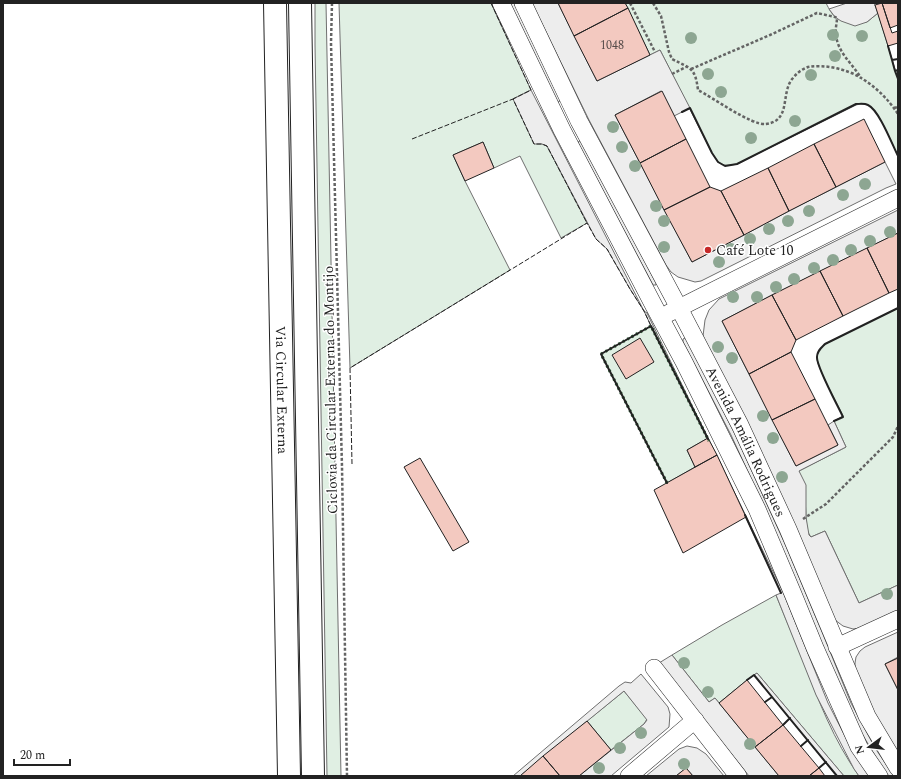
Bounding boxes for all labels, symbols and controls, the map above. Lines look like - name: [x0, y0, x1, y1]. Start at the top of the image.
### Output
- house number: 1048: [600, 36, 624, 55]
- place label: Café Lote 10: [716, 240, 794, 261]
- marker: Café Lote 10: [703, 245, 713, 255]
- street label: Ciclovia da Circular Externa do Montijo: [318, 266, 343, 514]
- street label: Via Circular Externa: [270, 326, 293, 454]
- street label: Avenida Amália Rodrigues: [700, 362, 791, 520]
- north arrow: [849, 727, 889, 767]
- scale bar: [14, 741, 70, 767]
- text: N: [850, 743, 869, 756]
- text: 20 m: [20, 746, 45, 765]

